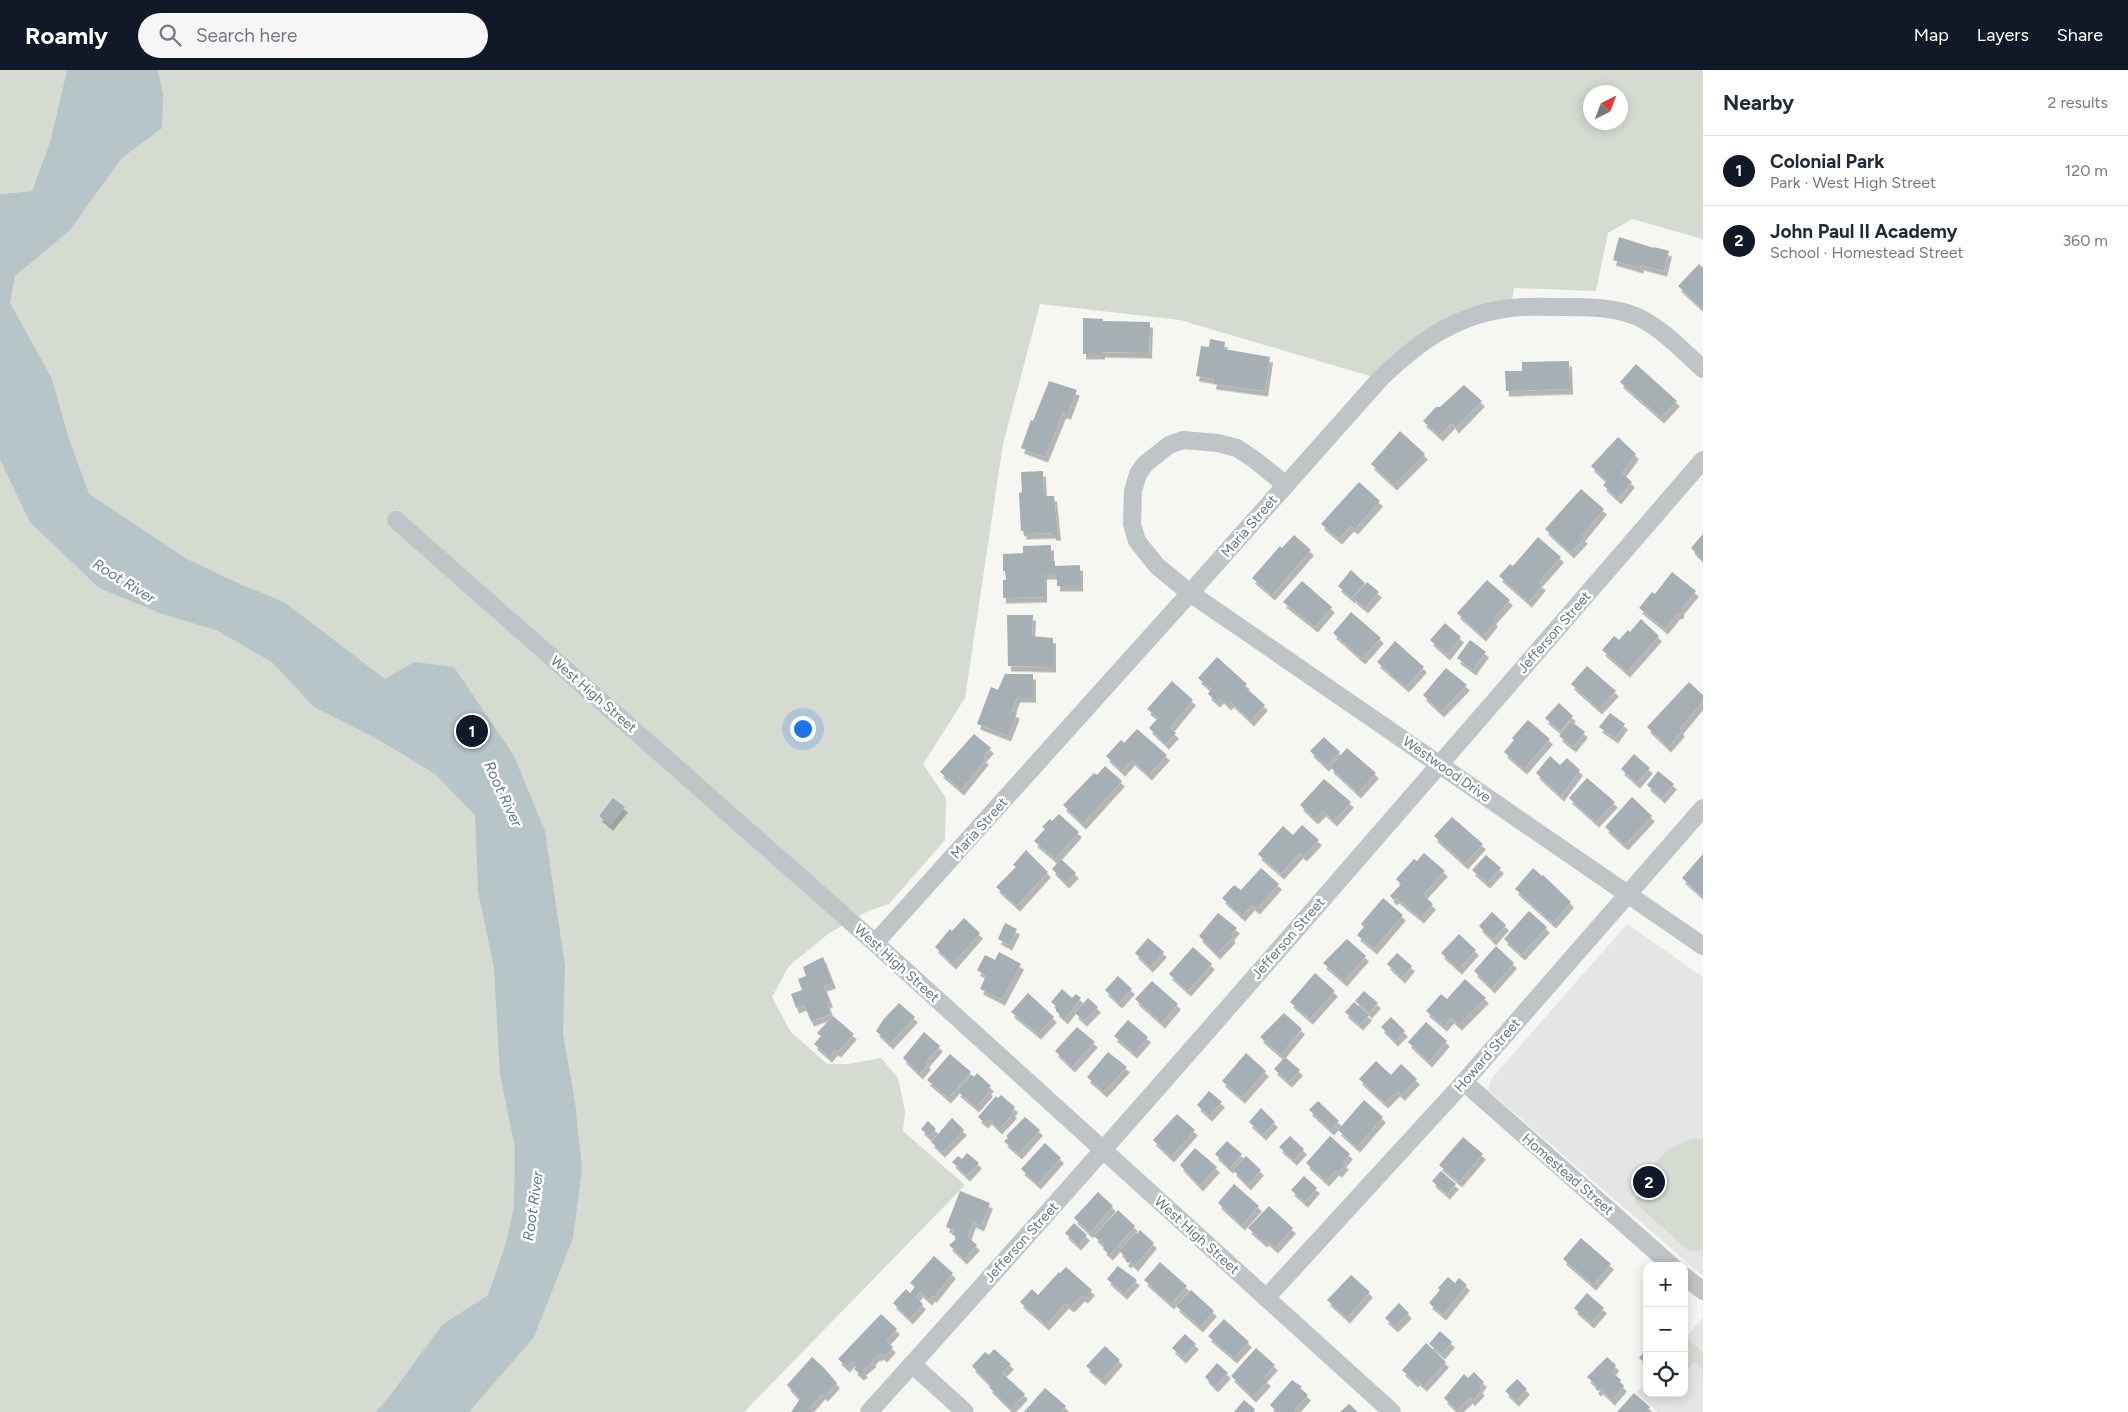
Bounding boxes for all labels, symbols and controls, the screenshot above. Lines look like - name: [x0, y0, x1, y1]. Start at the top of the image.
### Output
- search box: [138, 13, 488, 58]
- text: Roamly: [25, 21, 108, 50]
- icon: search: [156, 21, 184, 49]
- text: Search here: [196, 24, 297, 47]
- text: Map: [1914, 24, 1949, 46]
- text: Layers: [1977, 24, 2029, 46]
- text: Share: [2057, 24, 2103, 46]
- north arrow: [1583, 85, 1628, 130]
- text: Nearby: [1723, 90, 1794, 115]
- text: 2 results: [2048, 93, 2108, 112]
- text: Colonial Park: [1770, 150, 1884, 173]
- text: 1: [1736, 161, 1742, 180]
- text: 120 m: [2065, 161, 2108, 180]
- text: Park · West High Street: [1770, 173, 1936, 192]
- text: John Paul II Academy: [1770, 220, 1958, 243]
- text: 2: [1734, 231, 1744, 250]
- text: 360 m: [2062, 231, 2108, 250]
- text: School · Homestead Street: [1770, 243, 1964, 262]
- street label: Maria Street: [1218, 492, 1281, 561]
- water label: Root River: [89, 555, 159, 608]
- street label: Jefferson Street: [1514, 588, 1594, 677]
- street label: West High Street: [547, 652, 640, 736]
- pin: 1: [456, 712, 488, 750]
- your location: [790, 716, 816, 742]
- street label: Westwood Drive: [1399, 733, 1494, 806]
- water label: Root River: [480, 758, 526, 830]
- street label: Maria Street: [947, 794, 1011, 863]
- street label: Jefferson Street: [1248, 894, 1328, 983]
- street label: West High Street: [851, 921, 943, 1006]
- street label: Howard Street: [1451, 1015, 1524, 1096]
- street label: Homestead Street: [1518, 1130, 1617, 1219]
- pin: 2: [1633, 1163, 1665, 1201]
- water label: Root River: [519, 1169, 547, 1242]
- street label: West High Street: [1151, 1193, 1243, 1278]
- street label: Jefferson Street: [981, 1199, 1062, 1286]
- map controls: [1643, 1262, 1688, 1397]
- button: +: [1643, 1262, 1688, 1307]
- button: −: [1643, 1307, 1688, 1352]
- button: locate: [1643, 1352, 1688, 1397]

